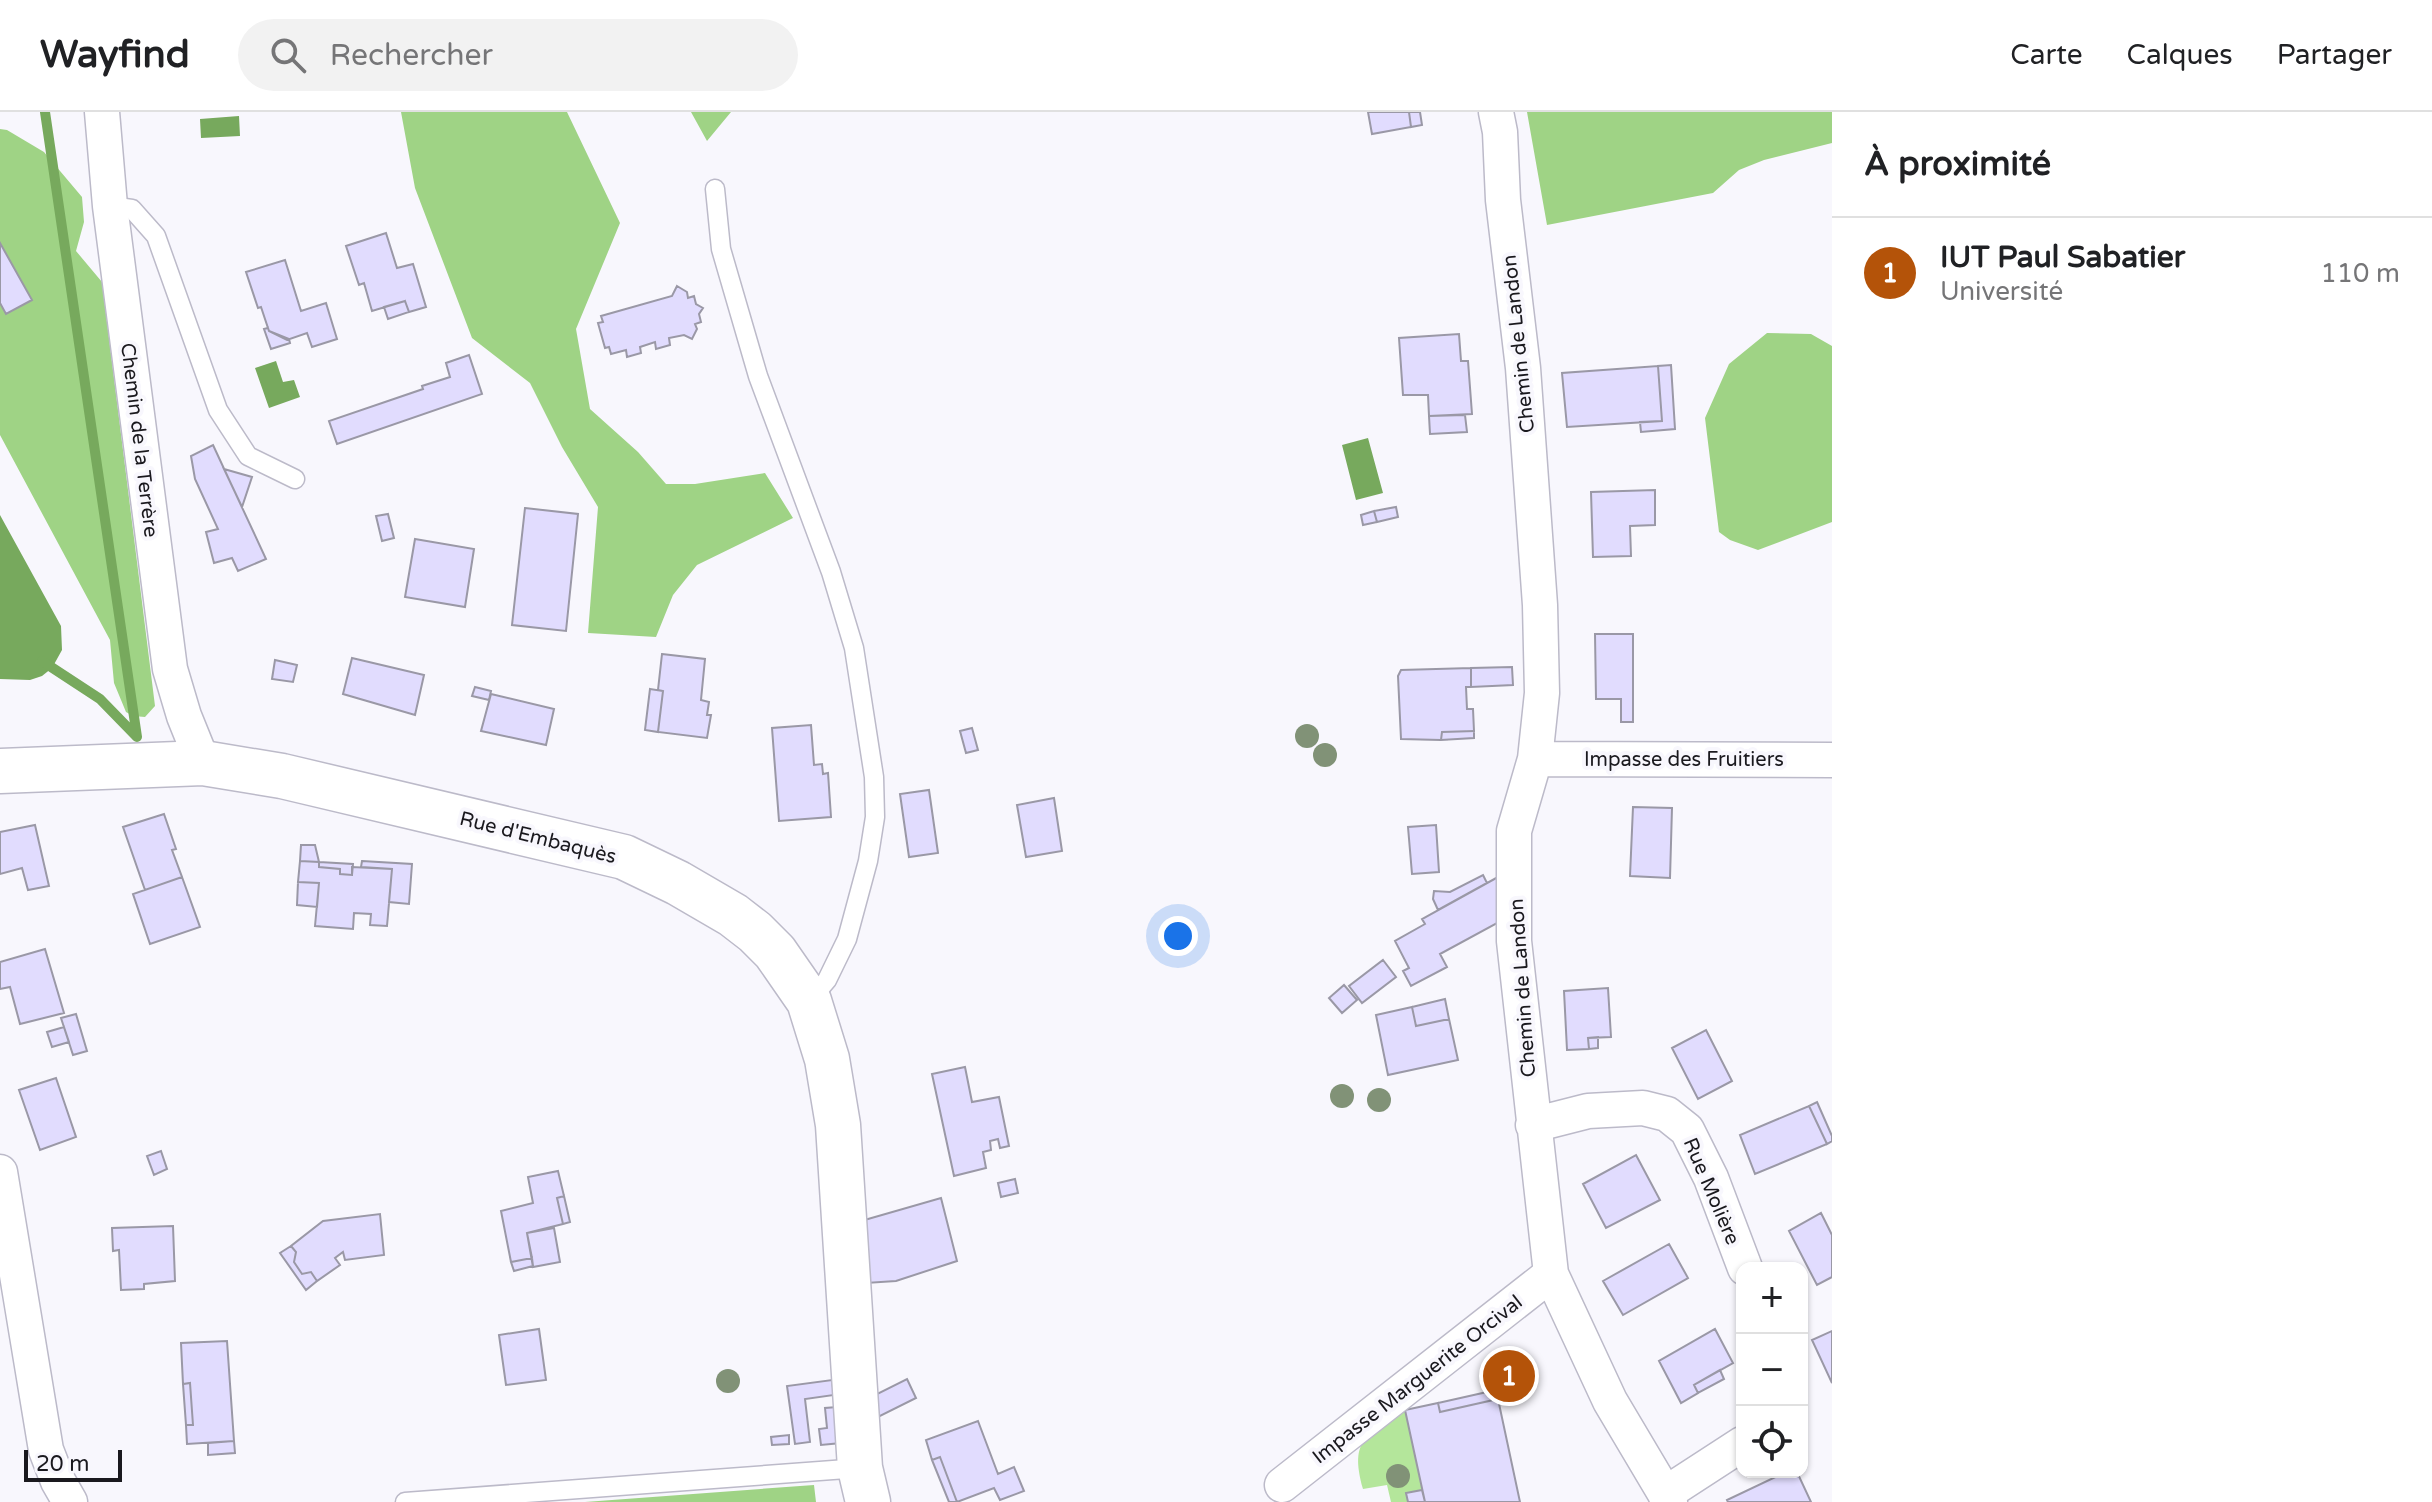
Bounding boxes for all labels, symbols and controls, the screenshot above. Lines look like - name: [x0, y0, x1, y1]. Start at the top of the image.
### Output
- search box: [238, 19, 798, 91]
- text: Wayfind: [40, 32, 190, 78]
- icon: search: [266, 33, 310, 77]
- text: Rechercher: [330, 37, 493, 74]
- text: Carte: [2010, 38, 2083, 72]
- text: Calques: [2127, 38, 2233, 72]
- text: Partager: [2277, 38, 2392, 72]
- text: À proximité: [1864, 144, 2051, 185]
- text: IUT Paul Sabatier: [1940, 239, 2185, 276]
- street label: Chemin de Landon: [1498, 254, 1540, 434]
- text: 1: [1882, 258, 1898, 289]
- text: 110 m: [2320, 258, 2400, 289]
- text: Université: [1940, 276, 2063, 307]
- street label: Chemin de la Terrère: [115, 341, 163, 539]
- street label: Impasse des Fruitiers: [1584, 748, 1784, 772]
- street label: Rue d'Embaquès: [457, 807, 619, 869]
- street label: Chemin de Landon: [1505, 898, 1541, 1078]
- your location: [1158, 916, 1198, 956]
- street label: Rue Molière: [1678, 1134, 1744, 1249]
- map controls: [1736, 1262, 1808, 1478]
- button: +: [1736, 1262, 1808, 1334]
- street label: Impasse Marguerite Orcival: [1308, 1290, 1527, 1469]
- button: −: [1736, 1334, 1808, 1406]
- pin: 1: [1483, 1346, 1535, 1406]
- button: locate: [1736, 1406, 1808, 1478]
- scale bar: [24, 1446, 122, 1482]
- text: 20 m: [36, 1451, 90, 1477]

